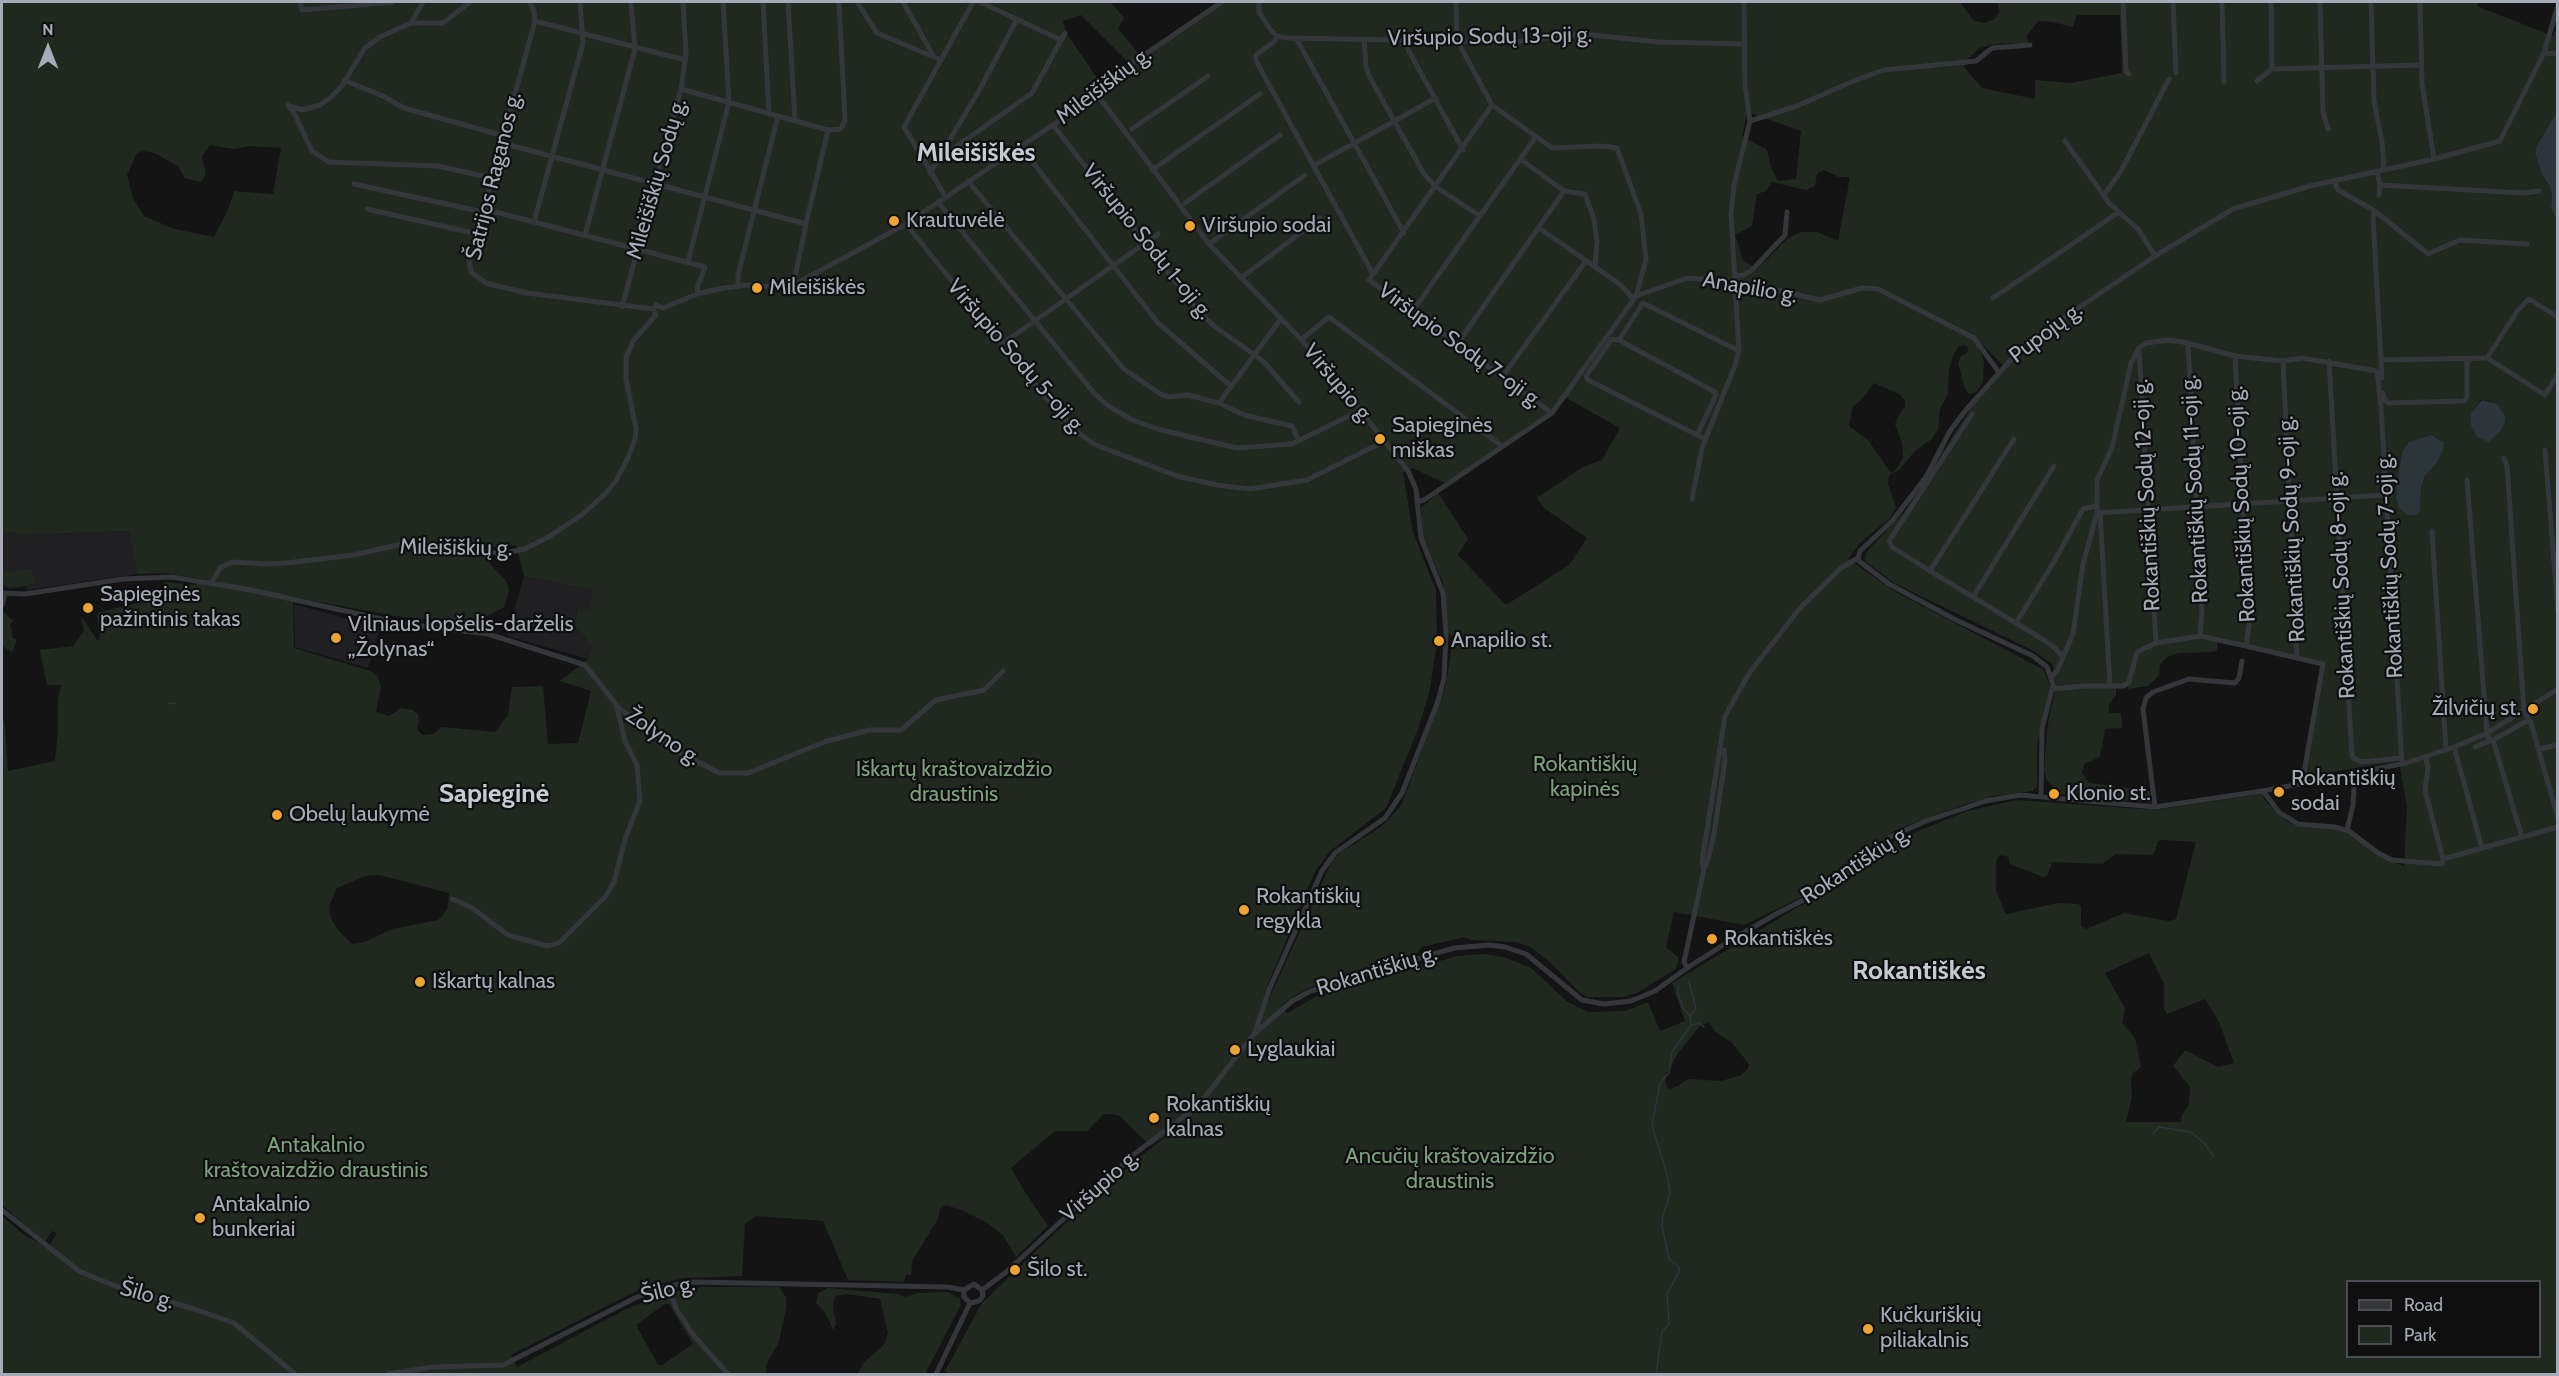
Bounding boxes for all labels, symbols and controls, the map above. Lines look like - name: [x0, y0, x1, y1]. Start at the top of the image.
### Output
- north arrow: [18, 18, 78, 78]
- text: N: [42, 20, 54, 39]
- street label: Viršupio Sodų 13-oji g.: [1388, 22, 1592, 52]
- street label: Mileišiškių g.: [1051, 42, 1157, 130]
- street label: Šatrijos Raganos g.: [460, 89, 528, 263]
- street label: Mileišiškių Sodų g.: [621, 95, 693, 263]
- district label: Mileišiškės: [916, 137, 1036, 169]
- street label: Viršupio Sodų 1-oji g.: [1076, 159, 1218, 325]
- place label: Krautuvėlė: [906, 208, 1005, 234]
- place label: Viršupio sodai: [1202, 213, 1331, 239]
- marker: Krautuvėlė: [887, 214, 901, 228]
- marker: Viršupio sodai: [1183, 219, 1197, 233]
- street label: Anapilio g.: [1701, 267, 1799, 309]
- street label: Viršupio Sodų 5-oji g.: [941, 274, 1091, 440]
- place label: Mileišiškės: [769, 275, 865, 301]
- street label: Viršupio Sodų 7-oji g.: [1373, 278, 1547, 414]
- marker: Mileišiškės: [750, 281, 764, 295]
- street label: Pupojų g.: [2004, 297, 2088, 369]
- street label: Viršupio g.: [1297, 339, 1379, 429]
- street label: Rokantiškių Sodų 11-oji g.: [2176, 374, 2214, 604]
- street label: Rokantiškių Sodų 12-oji g.: [2128, 378, 2166, 612]
- street label: Rokantiškių Sodų 10-oji g.: [2223, 385, 2261, 623]
- place label: Sapieginės miškas: [1392, 413, 1492, 464]
- street label: Rokantiškių Sodų 9-oji g.: [2273, 415, 2311, 643]
- marker: Sapieginės miškas: [1373, 432, 1387, 446]
- street label: Rokantiškių Sodų 7-oji g.: [2371, 453, 2409, 679]
- street label: Rokantiškių Sodų 8-oji g.: [2323, 471, 2361, 699]
- street label: Mileišiškių g.: [399, 534, 513, 562]
- place label: Sapieginės pažintinis takas: [100, 582, 240, 634]
- marker: Sapieginės pažintinis takas: [81, 601, 95, 615]
- place label: Vilniaus lopšelis-darželis „Žolynas“: [348, 612, 574, 664]
- place label: Anapilio st.: [1451, 628, 1552, 654]
- marker: Vilniaus lopšelis-darželis „Žolynas“: [329, 631, 343, 645]
- marker: Anapilio st.: [1432, 634, 1446, 648]
- place label: Žilvičių st.: [2432, 696, 2521, 722]
- street label: Žolyno g.: [621, 702, 705, 772]
- marker: Žilvičių st.: [2526, 702, 2540, 716]
- park label: Rokantiškių kapinės: [1533, 752, 1637, 804]
- park label: Iškartų kraštovaizdžio draustinis: [856, 757, 1052, 808]
- place label: Rokantiškių sodai: [2291, 766, 2396, 818]
- district label: Sapieginė: [439, 778, 549, 810]
- place label: Klonio st.: [2066, 781, 2151, 807]
- marker: Rokantiškių sodai: [2272, 785, 2286, 799]
- marker: Klonio st.: [2047, 787, 2061, 801]
- place label: Obelų laukymė: [289, 802, 430, 828]
- marker: Obelų laukymė: [270, 808, 284, 822]
- street label: Rokantiškių g.: [1796, 820, 1916, 910]
- place label: Rokantiškių regykla: [1256, 884, 1361, 936]
- marker: Rokantiškių regykla: [1237, 903, 1251, 917]
- place label: Rokantiškės: [1724, 926, 1833, 952]
- marker: Rokantiškės: [1705, 932, 1719, 946]
- street label: Rokantiškių g.: [1313, 940, 1441, 1002]
- district label: Rokantiškės: [1852, 955, 1986, 987]
- place label: Iškartų kalnas: [432, 969, 555, 995]
- marker: Iškartų kalnas: [413, 975, 427, 989]
- place label: Lyglaukiai: [1247, 1037, 1335, 1063]
- marker: Lyglaukiai: [1228, 1043, 1242, 1057]
- place label: Rokantiškių kalnas: [1166, 1092, 1271, 1144]
- marker: Rokantiškių kalnas: [1147, 1111, 1161, 1125]
- park label: Antakalnio kraštovaizdžio draustinis: [204, 1133, 428, 1184]
- street label: Viršupio g.: [1055, 1144, 1145, 1228]
- park label: Ancučių kraštovaizdžio draustinis: [1345, 1144, 1555, 1196]
- place label: Antakalnio bunkeriai: [212, 1192, 310, 1244]
- marker: Antakalnio bunkeriai: [193, 1211, 207, 1225]
- place label: Šilo st.: [1027, 1257, 1088, 1283]
- marker: Šilo st.: [1008, 1263, 1022, 1277]
- street label: Šilo g.: [638, 1271, 698, 1309]
- street label: Šilo g.: [117, 1275, 177, 1315]
- legend: [2346, 1280, 2541, 1358]
- text: Road: [2404, 1294, 2443, 1316]
- place label: Kučkuriškių piliakalnis: [1880, 1303, 1982, 1354]
- marker: Kučkuriškių piliakalnis: [1861, 1322, 1875, 1336]
- text: Park: [2404, 1324, 2436, 1346]

